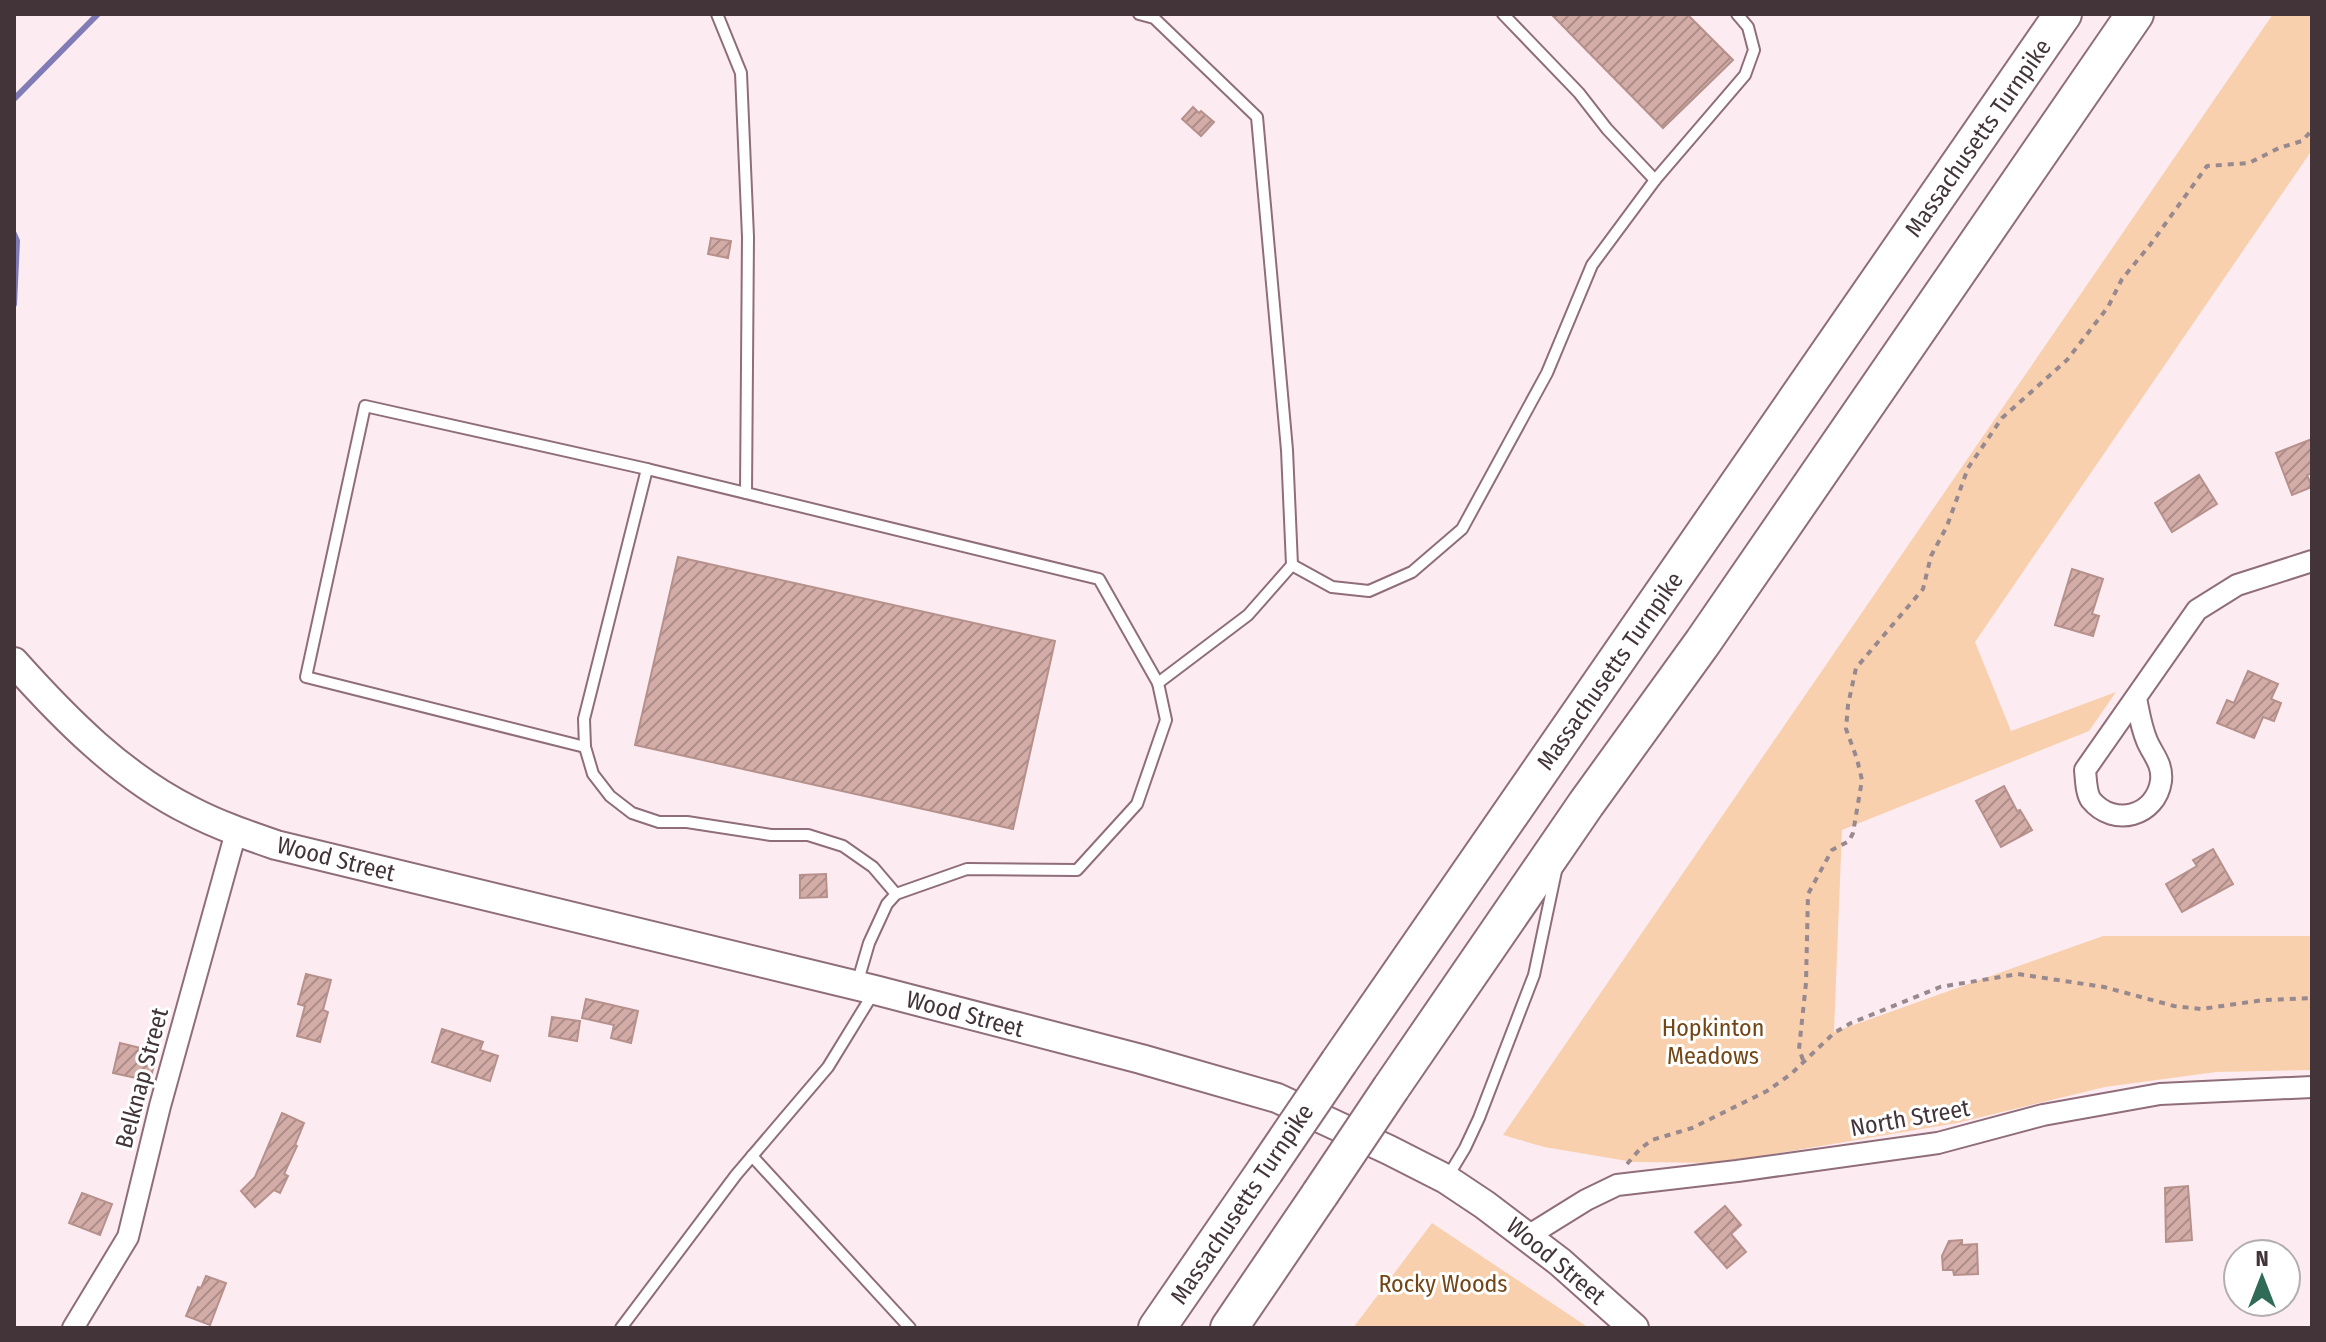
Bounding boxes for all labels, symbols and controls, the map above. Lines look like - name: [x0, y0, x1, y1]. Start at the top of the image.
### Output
- street label: Massachusetts Turnpike: [1899, 34, 2057, 242]
- street label: Massachusetts Turnpike: [1531, 567, 1689, 775]
- street label: Wood Street: [274, 831, 398, 887]
- street label: Wood Street: [903, 985, 1027, 1043]
- street label: Belknap Street: [110, 1005, 174, 1151]
- park label: Hopkinton Meadows: [1662, 1014, 1764, 1070]
- street label: North Street: [1848, 1094, 1972, 1142]
- street label: Massachusetts Turnpike: [1165, 1099, 1319, 1309]
- street label: Wood Street: [1501, 1212, 1611, 1311]
- north arrow: [2222, 1238, 2302, 1318]
- text: N: [2255, 1245, 2269, 1272]
- park label: Rocky Woods: [1378, 1270, 1508, 1298]

